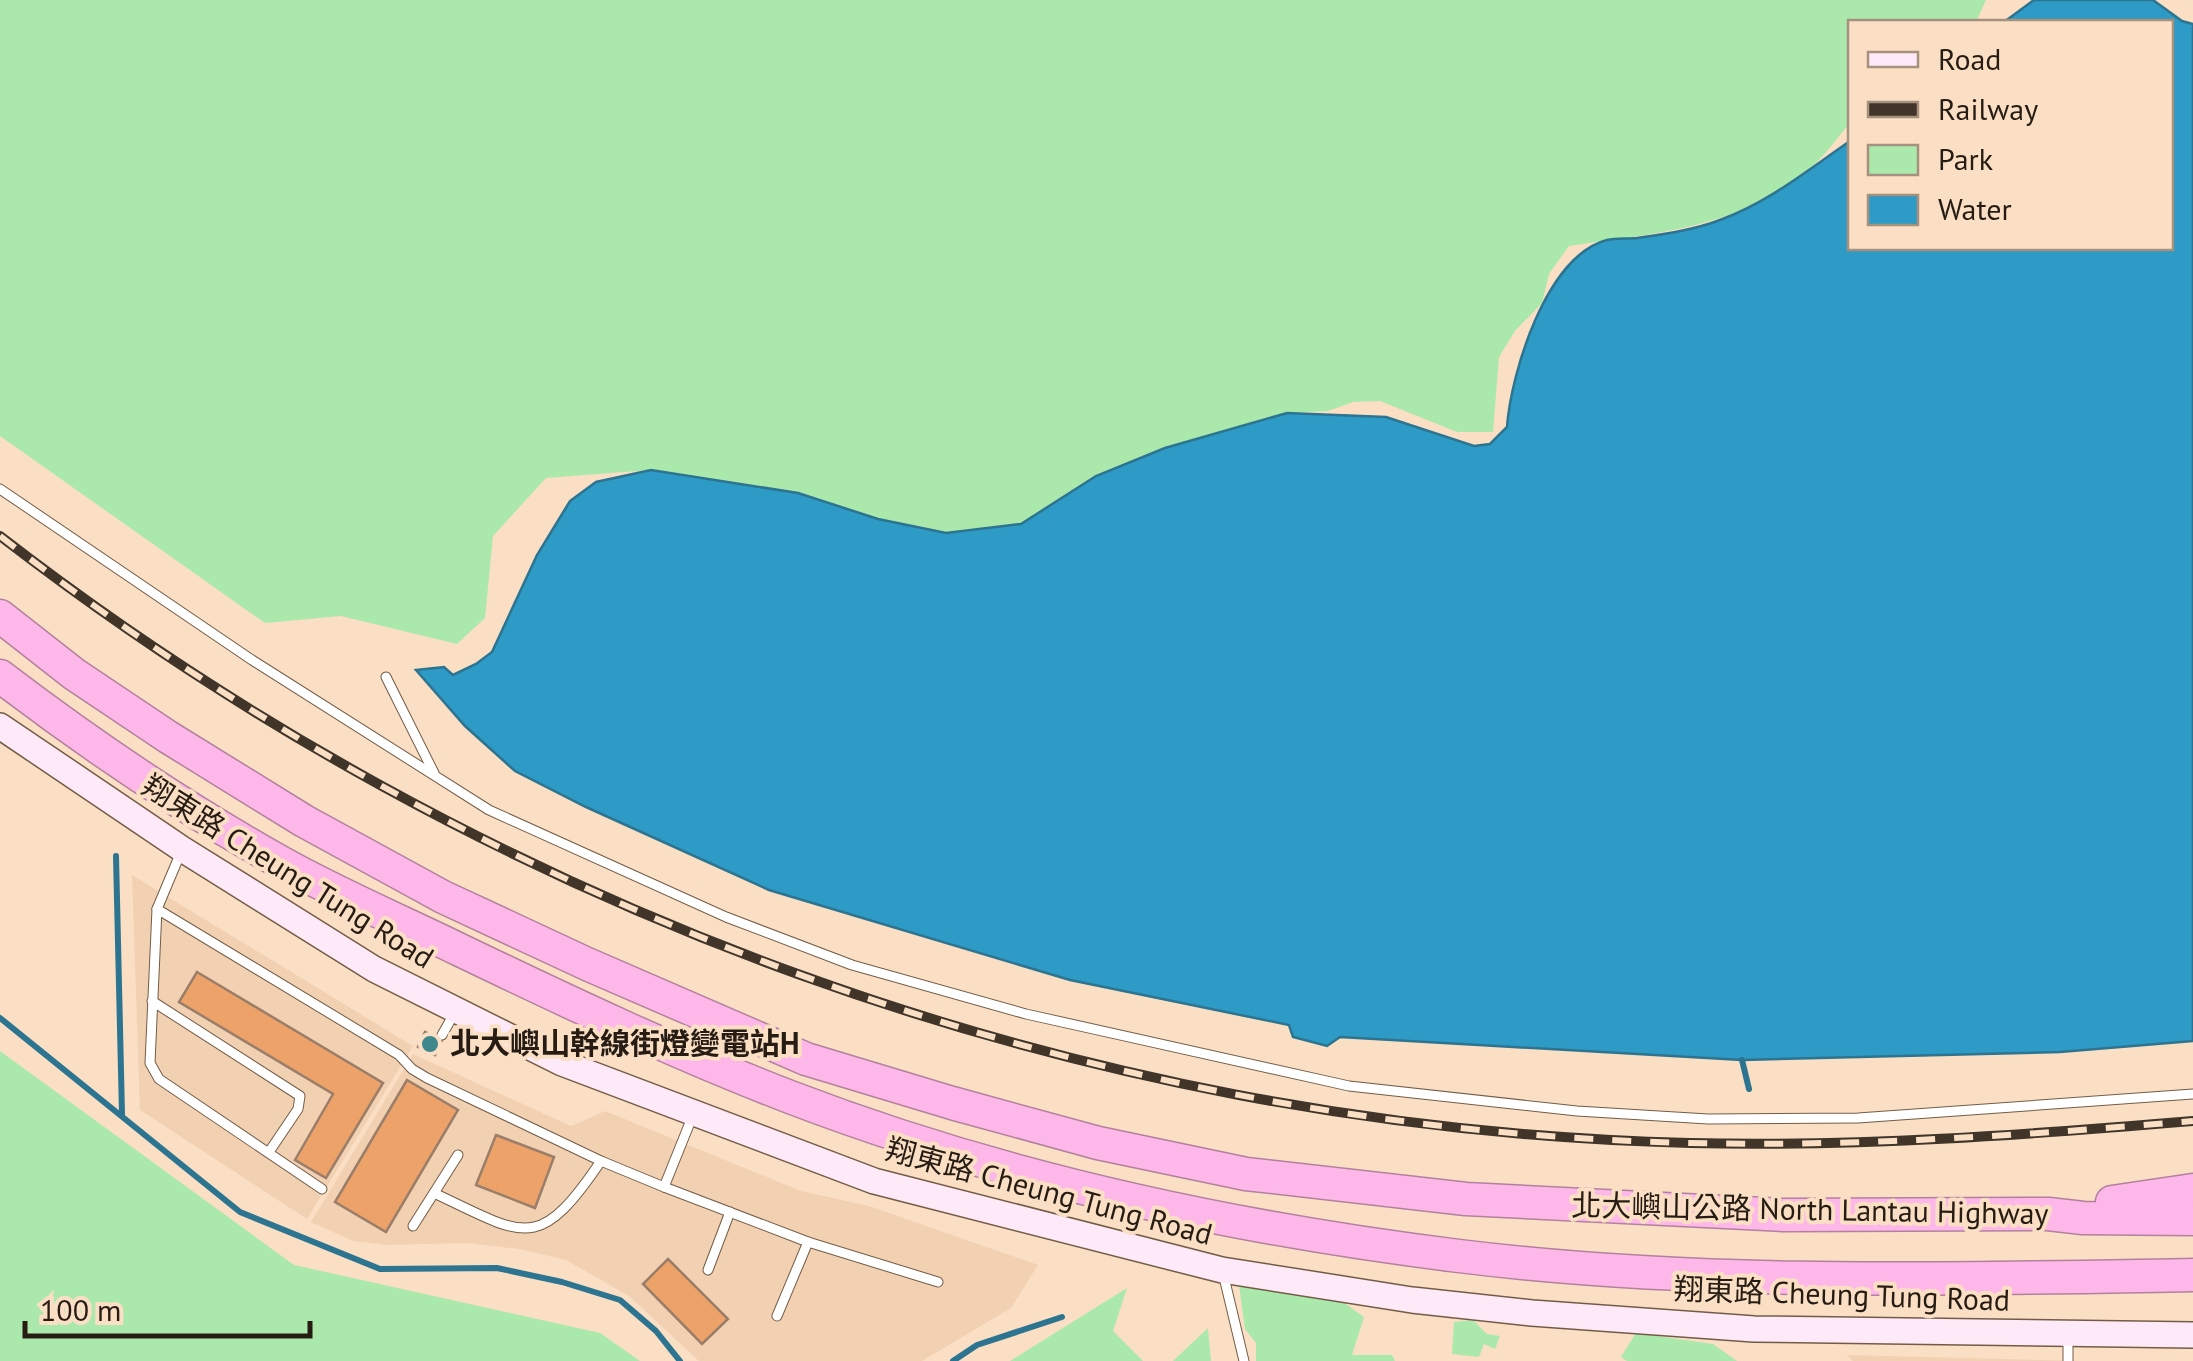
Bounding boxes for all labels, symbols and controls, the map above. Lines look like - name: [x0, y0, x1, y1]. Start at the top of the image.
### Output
- legend: [1848, 20, 2173, 250]
- text: Road: [1938, 39, 2002, 78]
- text: Railway: [1938, 89, 2038, 128]
- text: Park: [1938, 139, 1994, 178]
- text: Water: [1938, 189, 2012, 228]
- street label: 翔東路 Cheung Tung Road: [136, 765, 442, 976]
- place label: 北大嶼山幹線街燈變電站H: [450, 1023, 800, 1062]
- marker: 北大嶼山幹線街燈變電站H: [419, 1033, 441, 1055]
- street label: 翔東路 Cheung Tung Road: [882, 1128, 1217, 1253]
- street label: 北大嶼山公路 North Lantau Highway: [1571, 1185, 2049, 1232]
- street label: 翔東路 Cheung Tung Road: [1673, 1268, 2011, 1319]
- scale bar: [25, 1276, 310, 1338]
- text: 100 m: [40, 1290, 121, 1329]

